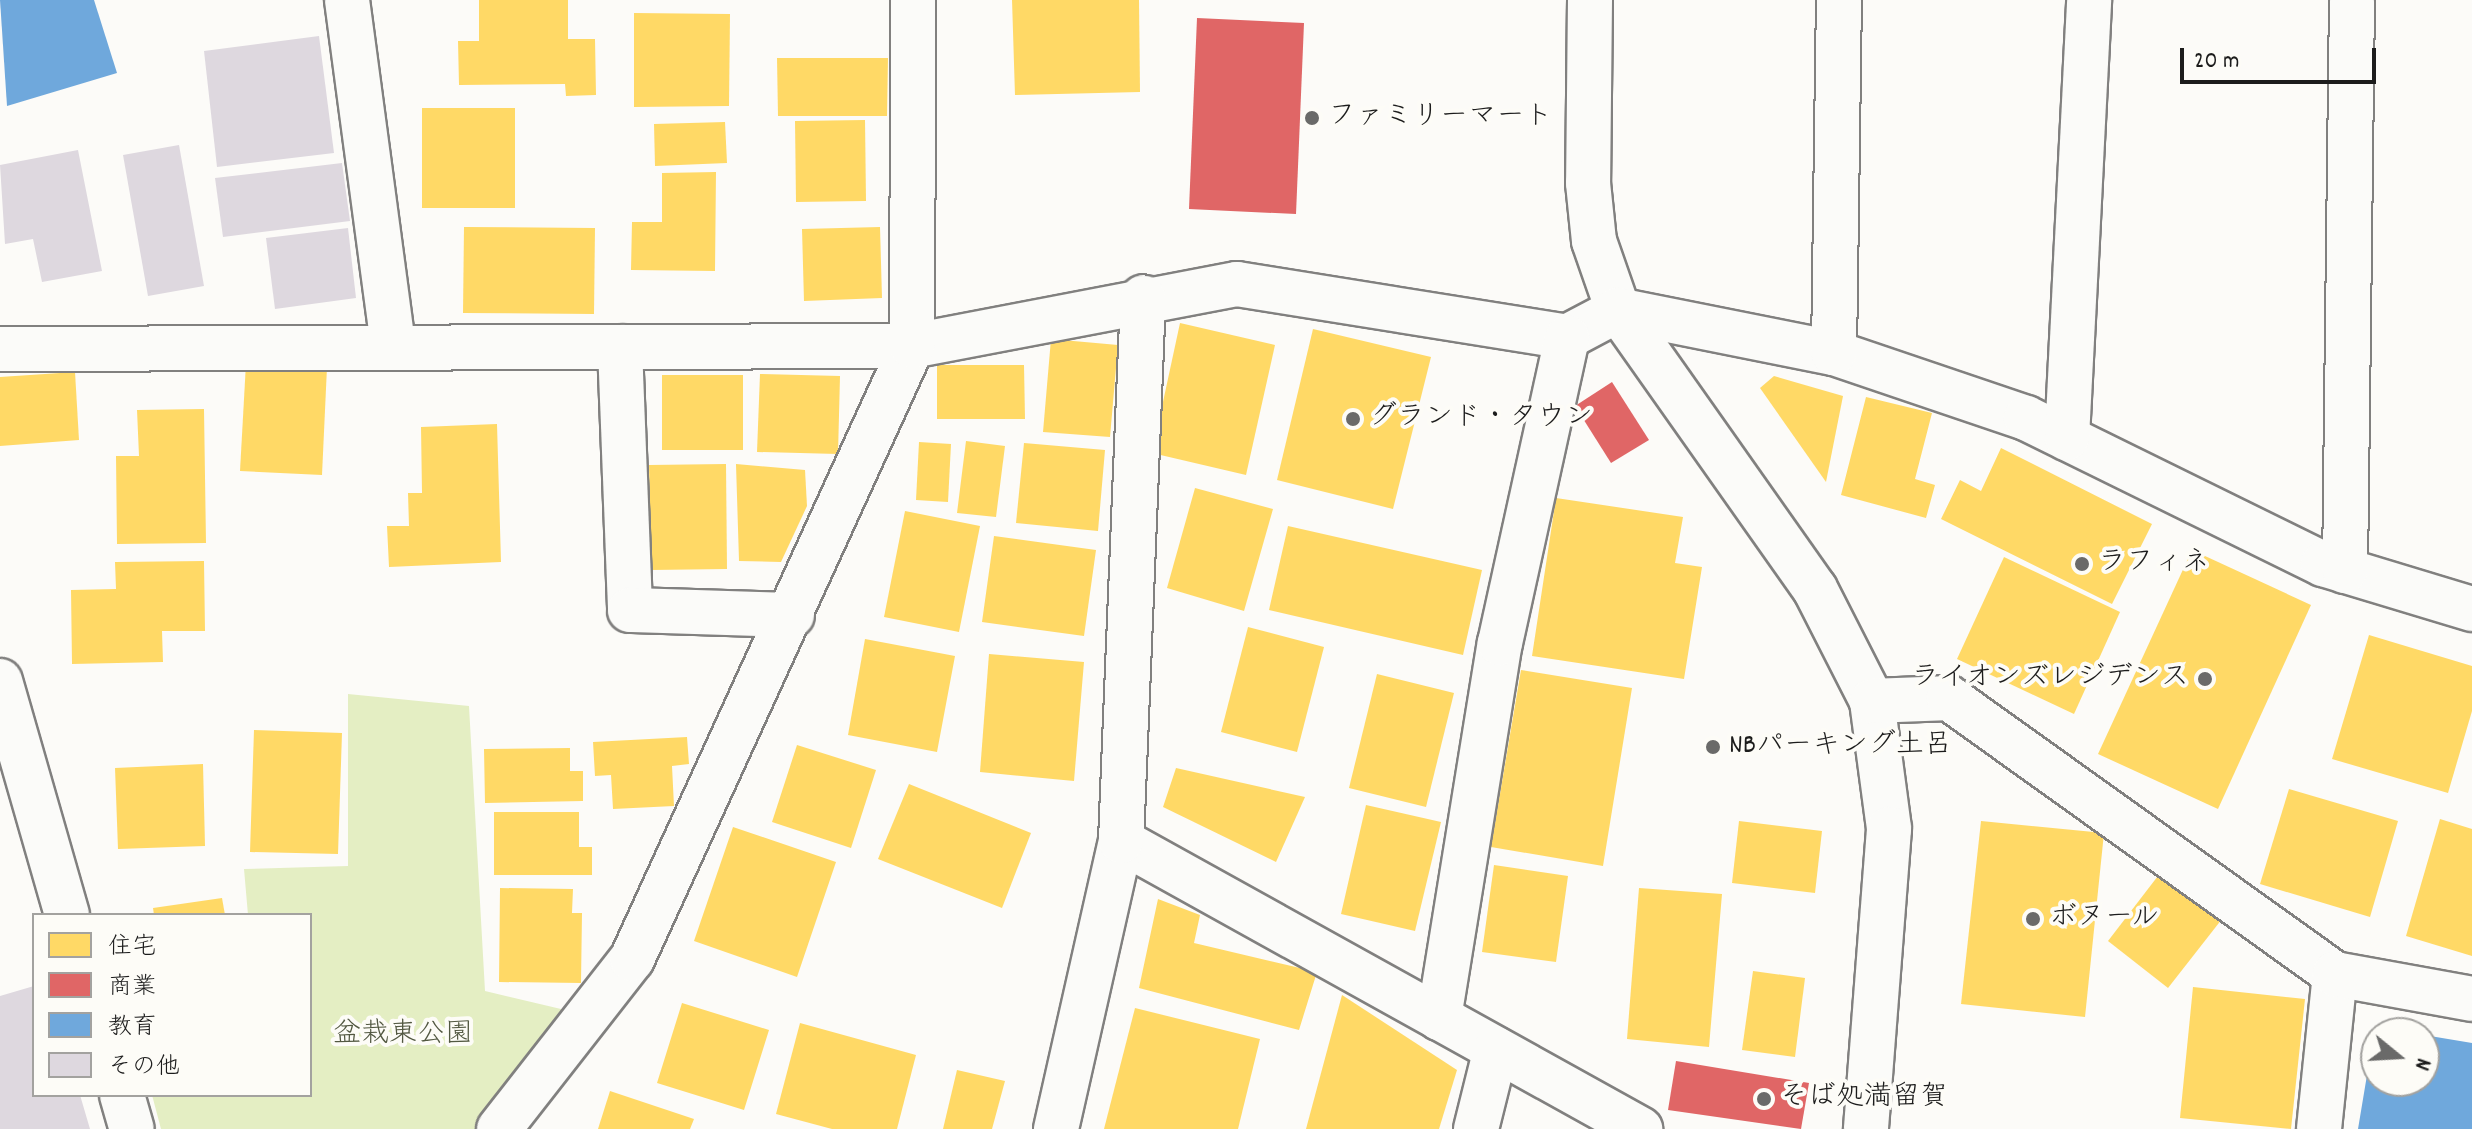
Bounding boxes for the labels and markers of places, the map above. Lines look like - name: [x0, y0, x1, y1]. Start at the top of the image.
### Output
- place label: ファミリーマート: [1328, 101, 1552, 135]
- marker: ファミリーマート: [1303, 109, 1321, 127]
- place label: グランド・タウン: [1369, 402, 1593, 436]
- marker: グランド・タウン: [1344, 410, 1362, 428]
- place label: ラフィネ: [2098, 547, 2210, 581]
- marker: ラフィネ: [2073, 555, 2091, 573]
- place label: ライオンズレジデンス: [1909, 662, 2189, 696]
- marker: ライオンズレジデンス: [2196, 670, 2214, 688]
- place label: NBパーキング土呂: [1729, 730, 1952, 764]
- marker: NBパーキング土呂: [1704, 738, 1722, 756]
- place label: ボヌール: [2049, 902, 2161, 936]
- marker: ボヌール: [2024, 910, 2042, 928]
- place label: そば処満留賀: [1780, 1082, 1948, 1116]
- marker: そば処満留賀: [1755, 1090, 1773, 1108]

